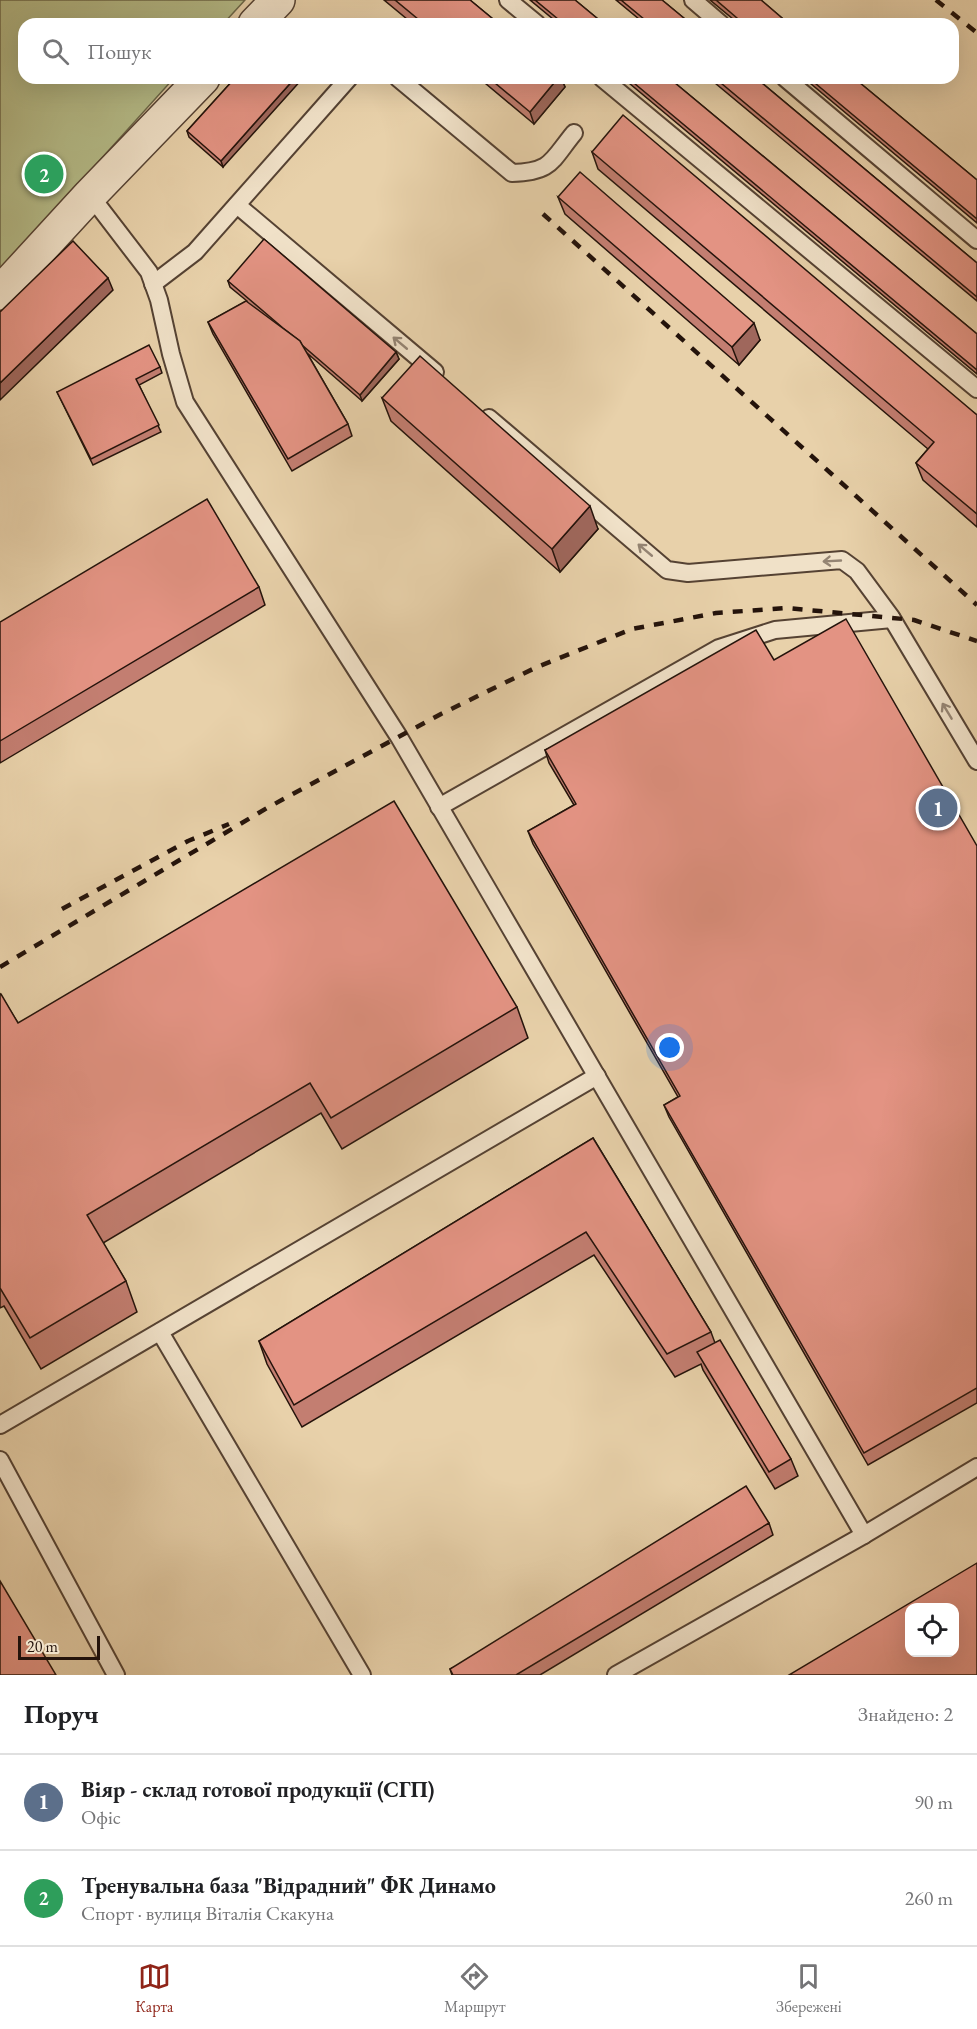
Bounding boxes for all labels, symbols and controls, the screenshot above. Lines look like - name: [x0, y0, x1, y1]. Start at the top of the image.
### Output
- search box: [18, 18, 959, 84]
- icon: search: [39, 35, 72, 68]
- text: Пошук: [87, 37, 151, 66]
- pin: 2: [24, 152, 63, 196]
- one-way arrow: [393, 336, 408, 350]
- one-way arrow: [638, 543, 653, 557]
- one-way arrow: [823, 556, 842, 567]
- one-way arrow: [941, 703, 953, 720]
- pin: 1: [918, 786, 958, 830]
- your location: [655, 1033, 684, 1062]
- map controls: [905, 1603, 959, 1657]
- button: locate: [905, 1603, 959, 1657]
- scale bar: [18, 1633, 100, 1660]
- text: 20 m: [27, 1636, 58, 1657]
- text: Поруч: [24, 1697, 99, 1731]
- text: Знайдено: 2: [858, 1701, 953, 1727]
- text: Віяр - склад готової продукції (СГП): [81, 1775, 435, 1804]
- text: 1: [38, 1789, 49, 1815]
- text: 90 m: [914, 1789, 953, 1815]
- text: Офіс: [81, 1804, 121, 1830]
- text: Тренувальна база "Відрадний" ФК Динамо: [81, 1871, 496, 1900]
- text: 2: [38, 1885, 49, 1911]
- text: 260 m: [905, 1885, 953, 1911]
- text: Спорт · вулиця Віталія Скакуна: [81, 1900, 334, 1926]
- tab: Карта: [135, 1960, 174, 2017]
- tab: Маршрут: [444, 1960, 505, 2017]
- tab: Збережені: [776, 1960, 842, 2017]

